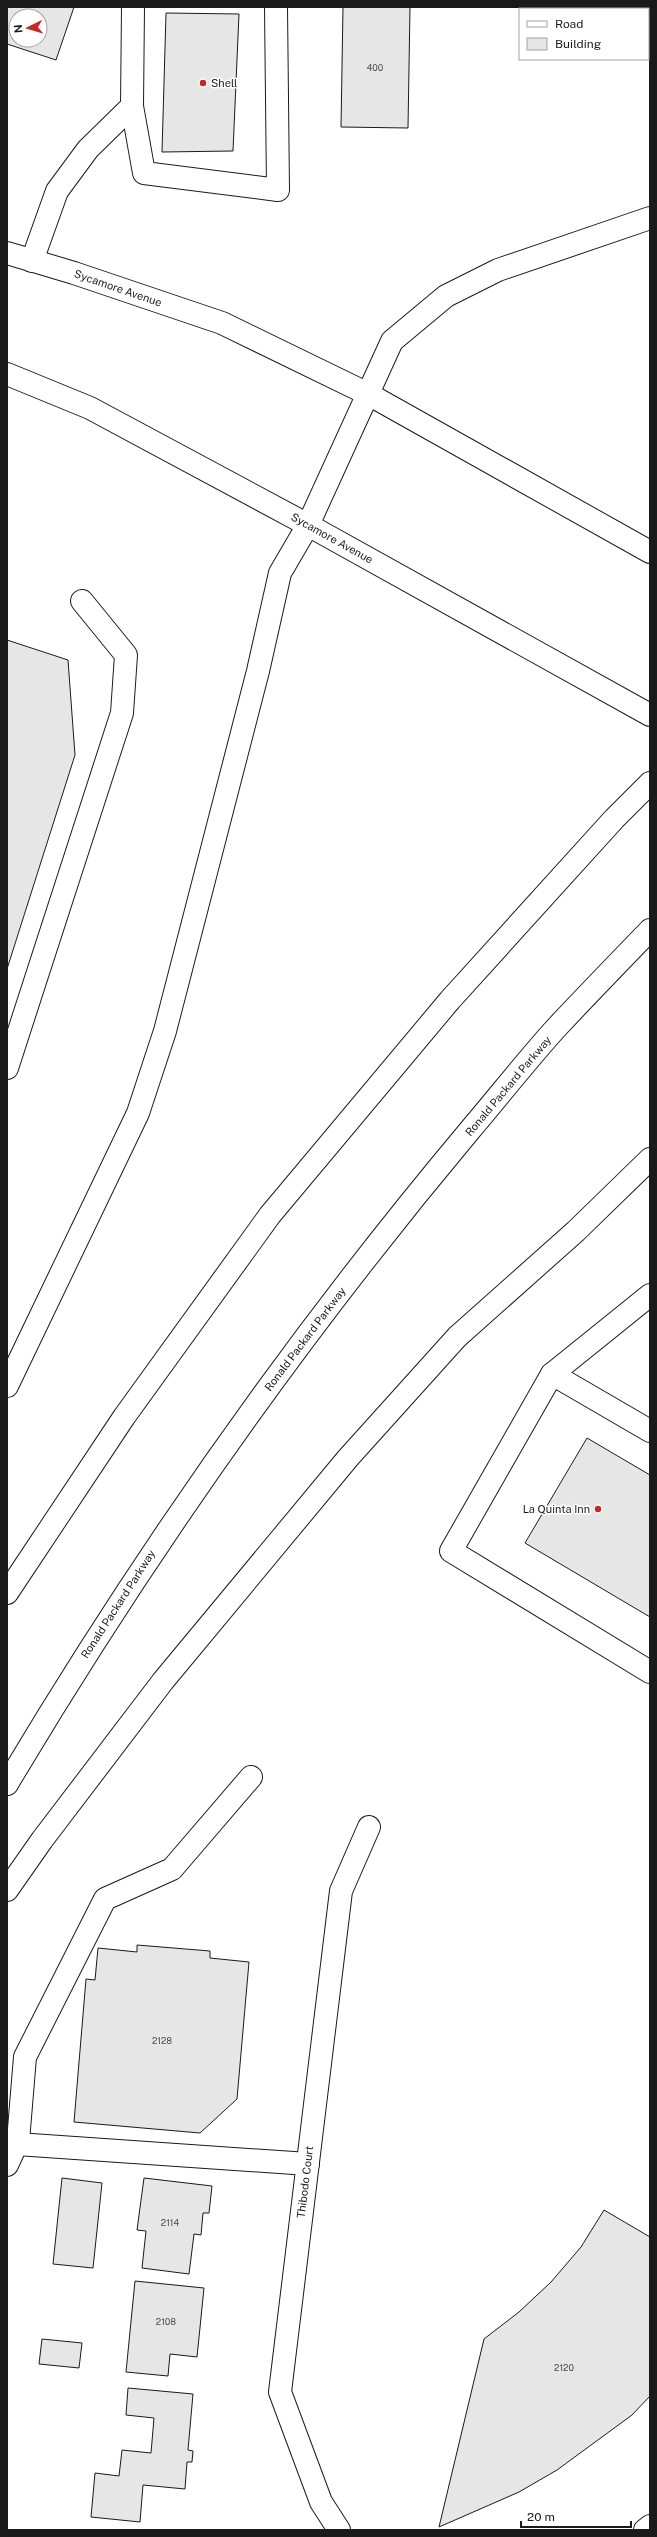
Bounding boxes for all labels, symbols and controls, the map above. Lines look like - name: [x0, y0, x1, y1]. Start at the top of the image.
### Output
- north arrow: [8, 8, 48, 48]
- legend: [519, 8, 649, 60]
- text: Road: [555, 17, 583, 31]
- text: N: [12, 24, 24, 34]
- text: Building: [555, 37, 601, 51]
- house number: 400: [367, 62, 384, 73]
- place label: Shell: [211, 77, 237, 89]
- marker: Shell: [198, 78, 208, 88]
- street label: Sycamore Avenue: [73, 267, 163, 309]
- street label: Sycamore Avenue: [289, 511, 375, 565]
- street label: Ronald Packard Parkway: [463, 1034, 553, 1138]
- street label: Ronald Packard Parkway: [262, 1285, 348, 1393]
- place label: La Quinta Inn: [523, 1503, 590, 1515]
- marker: La Quinta Inn: [593, 1504, 603, 1514]
- street label: Ronald Packard Parkway: [79, 1548, 158, 1660]
- house number: 2128: [152, 2035, 172, 2046]
- street label: Thibodo Court: [295, 2145, 315, 2219]
- house number: 2114: [161, 2217, 180, 2228]
- house number: 2108: [156, 2316, 176, 2327]
- house number: 2120: [554, 2362, 574, 2373]
- scale bar: [521, 2503, 631, 2529]
- text: 20 m: [527, 2510, 555, 2524]

